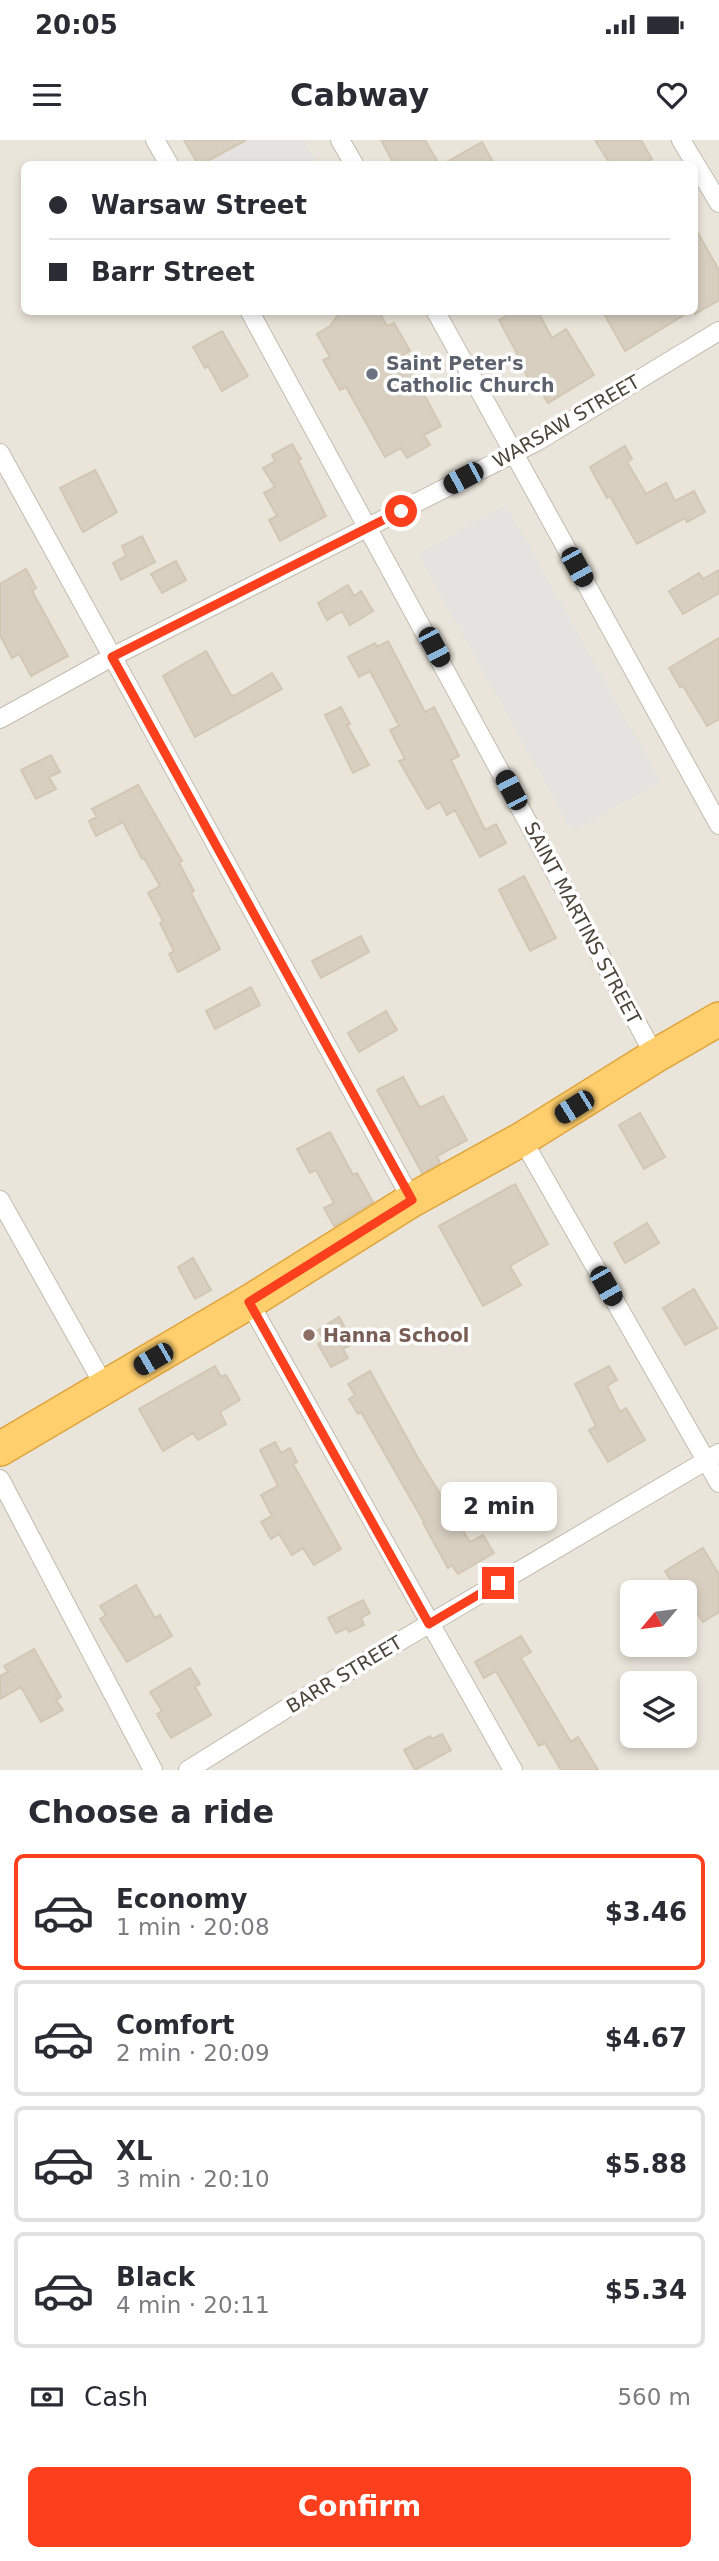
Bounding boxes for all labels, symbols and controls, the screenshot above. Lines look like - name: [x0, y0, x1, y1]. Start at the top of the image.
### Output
- text: 20:05: [35, 10, 118, 40]
- icon: menu: [28, 76, 66, 114]
- text: Cabway: [290, 76, 429, 114]
- icon: heart: [653, 76, 691, 114]
- text: Warsaw Street: [91, 190, 307, 220]
- text: Barr Street: [91, 257, 255, 287]
- place label: Saint Peter's Catholic Church: [386, 352, 555, 396]
- marker: Saint Peter's Catholic Church: [364, 366, 380, 382]
- street label: WARSAW STREET: [489, 370, 644, 472]
- car: [440, 459, 487, 497]
- route start: [385, 495, 417, 527]
- car: [558, 544, 597, 590]
- car: [415, 624, 454, 670]
- car: [492, 767, 531, 813]
- street label: SAINT MARTINS STREET: [520, 818, 646, 1028]
- car: [551, 1087, 598, 1127]
- car: [587, 1263, 626, 1309]
- place label: Hanna School: [323, 1324, 469, 1346]
- marker: Hanna School: [301, 1327, 317, 1343]
- car: [130, 1339, 177, 1379]
- callout: 2 min: [440, 1482, 556, 1530]
- text: 2 min: [463, 1493, 535, 1519]
- route end: [482, 1567, 514, 1599]
- north arrow: [620, 1580, 696, 1657]
- map controls: [620, 1580, 697, 1748]
- street label: BARR STREET: [282, 1631, 406, 1717]
- button: layers: [620, 1671, 697, 1748]
- text: Choose a ride: [28, 1793, 274, 1831]
- icon: car: [32, 1881, 95, 1944]
- text: Economy: [116, 1884, 247, 1914]
- text: $3.46: [605, 1897, 687, 1927]
- text: 1 min · 20:08: [116, 1914, 270, 1940]
- icon: car: [32, 2007, 95, 2070]
- text: Comfort: [116, 2010, 234, 2040]
- text: $4.67: [605, 2023, 687, 2053]
- text: 2 min · 20:09: [116, 2040, 270, 2066]
- icon: car: [32, 2133, 95, 2196]
- text: XL: [116, 2136, 153, 2166]
- text: $5.88: [605, 2149, 687, 2179]
- text: 3 min · 20:10: [116, 2166, 270, 2192]
- icon: car: [32, 2259, 95, 2322]
- text: Black: [116, 2262, 195, 2292]
- text: $5.34: [605, 2275, 687, 2305]
- text: 4 min · 20:11: [116, 2292, 270, 2318]
- icon: cash: [28, 2378, 66, 2416]
- text: Cash: [84, 2382, 148, 2412]
- text: 560 m: [617, 2384, 691, 2410]
- button: Confirm: [28, 2467, 691, 2547]

